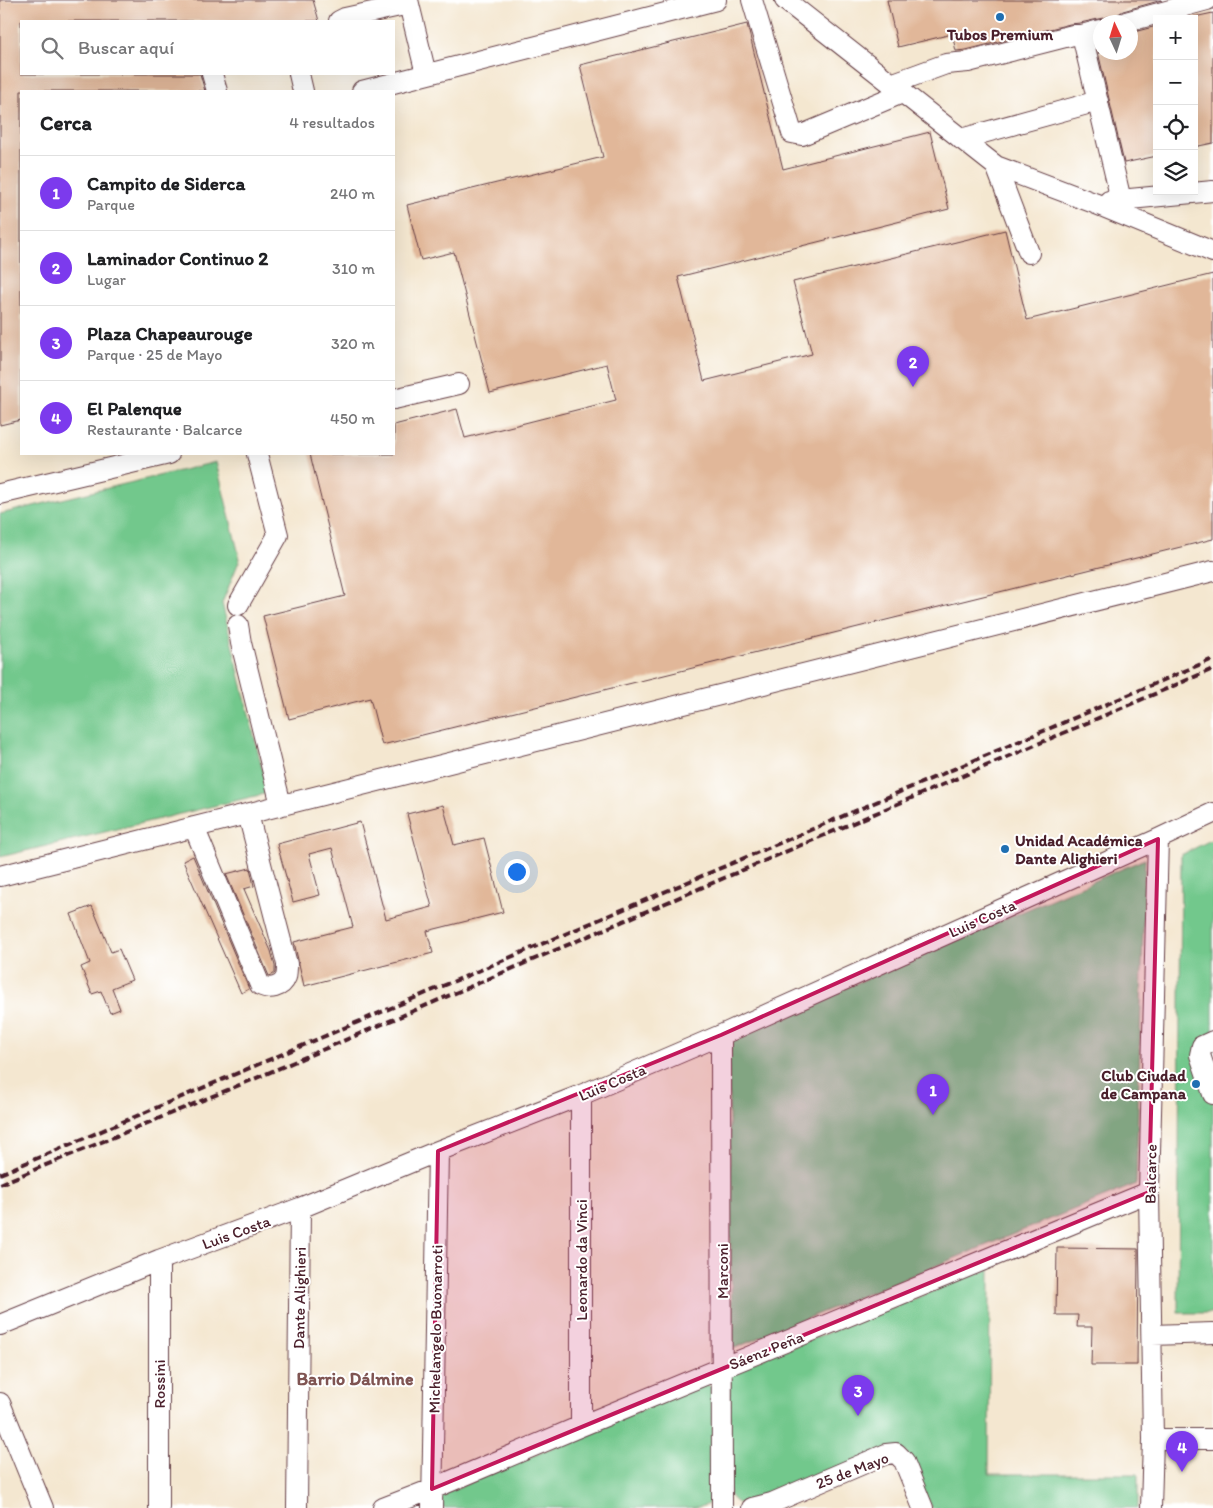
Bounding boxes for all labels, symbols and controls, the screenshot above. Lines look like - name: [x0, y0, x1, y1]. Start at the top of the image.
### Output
- marker: Tubos Premium: [994, 11, 1006, 23]
- north arrow: [1093, 15, 1138, 60]
- map controls: [1153, 15, 1198, 195]
- button: +: [1153, 15, 1198, 60]
- search box: [20, 20, 395, 75]
- place label: Tubos Premium: [946, 25, 1053, 44]
- icon: search: [38, 34, 66, 62]
- text: Buscar aquí: [78, 36, 174, 59]
- button: −: [1153, 60, 1198, 105]
- button: locate: [1153, 105, 1198, 150]
- text: Cerca: [40, 110, 92, 135]
- text: 4 resultados: [289, 113, 375, 132]
- button: layers: [1153, 150, 1198, 195]
- text: Campito de Siderca: [87, 172, 245, 195]
- text: 1: [52, 184, 60, 203]
- text: 240 m: [330, 184, 375, 203]
- text: Parque: [87, 195, 135, 214]
- text: Laminador Continuo 2: [87, 247, 268, 270]
- text: 2: [52, 259, 60, 278]
- text: 310 m: [332, 259, 375, 278]
- text: Lugar: [87, 270, 126, 289]
- text: Plaza Chapeaurouge: [87, 322, 253, 345]
- text: 3: [52, 334, 60, 353]
- text: 320 m: [331, 334, 375, 353]
- text: Parque · 25 de Mayo: [87, 345, 222, 364]
- pin: 2: [897, 346, 929, 387]
- text: El Palenque: [87, 397, 182, 420]
- text: 4: [51, 409, 61, 428]
- text: 450 m: [330, 409, 375, 428]
- text: Restaurante · Balcarce: [87, 420, 242, 439]
- place label: Unidad Académica Dante Alighieri: [1015, 831, 1143, 869]
- marker: Unidad Académica Dante Alighieri: [999, 843, 1011, 855]
- your location: [504, 859, 530, 885]
- street label: Luis Costa: [946, 895, 1019, 942]
- street label: Luis Costa: [576, 1059, 649, 1105]
- place label: Club Ciudad de Campana: [1101, 1066, 1187, 1104]
- pin: 1: [917, 1074, 949, 1115]
- marker: Club Ciudad de Campana: [1190, 1078, 1202, 1090]
- street label: Balcarce: [1140, 1144, 1161, 1204]
- street label: Leonardo da Vinci: [572, 1199, 591, 1321]
- street label: Luis Costa: [199, 1211, 274, 1254]
- street label: Marconi: [713, 1243, 732, 1299]
- street label: Michelangelo Buonarroti: [425, 1244, 446, 1414]
- street label: Dante Alighieri: [289, 1247, 310, 1349]
- street label: Sáenz Peña: [726, 1327, 807, 1374]
- street label: Rossini: [150, 1359, 169, 1409]
- district label: Barrio Dálmine: [296, 1368, 414, 1390]
- pin: 3: [842, 1375, 874, 1416]
- pin: 4: [1166, 1431, 1198, 1472]
- street label: 25 de Mayo: [813, 1448, 891, 1493]

